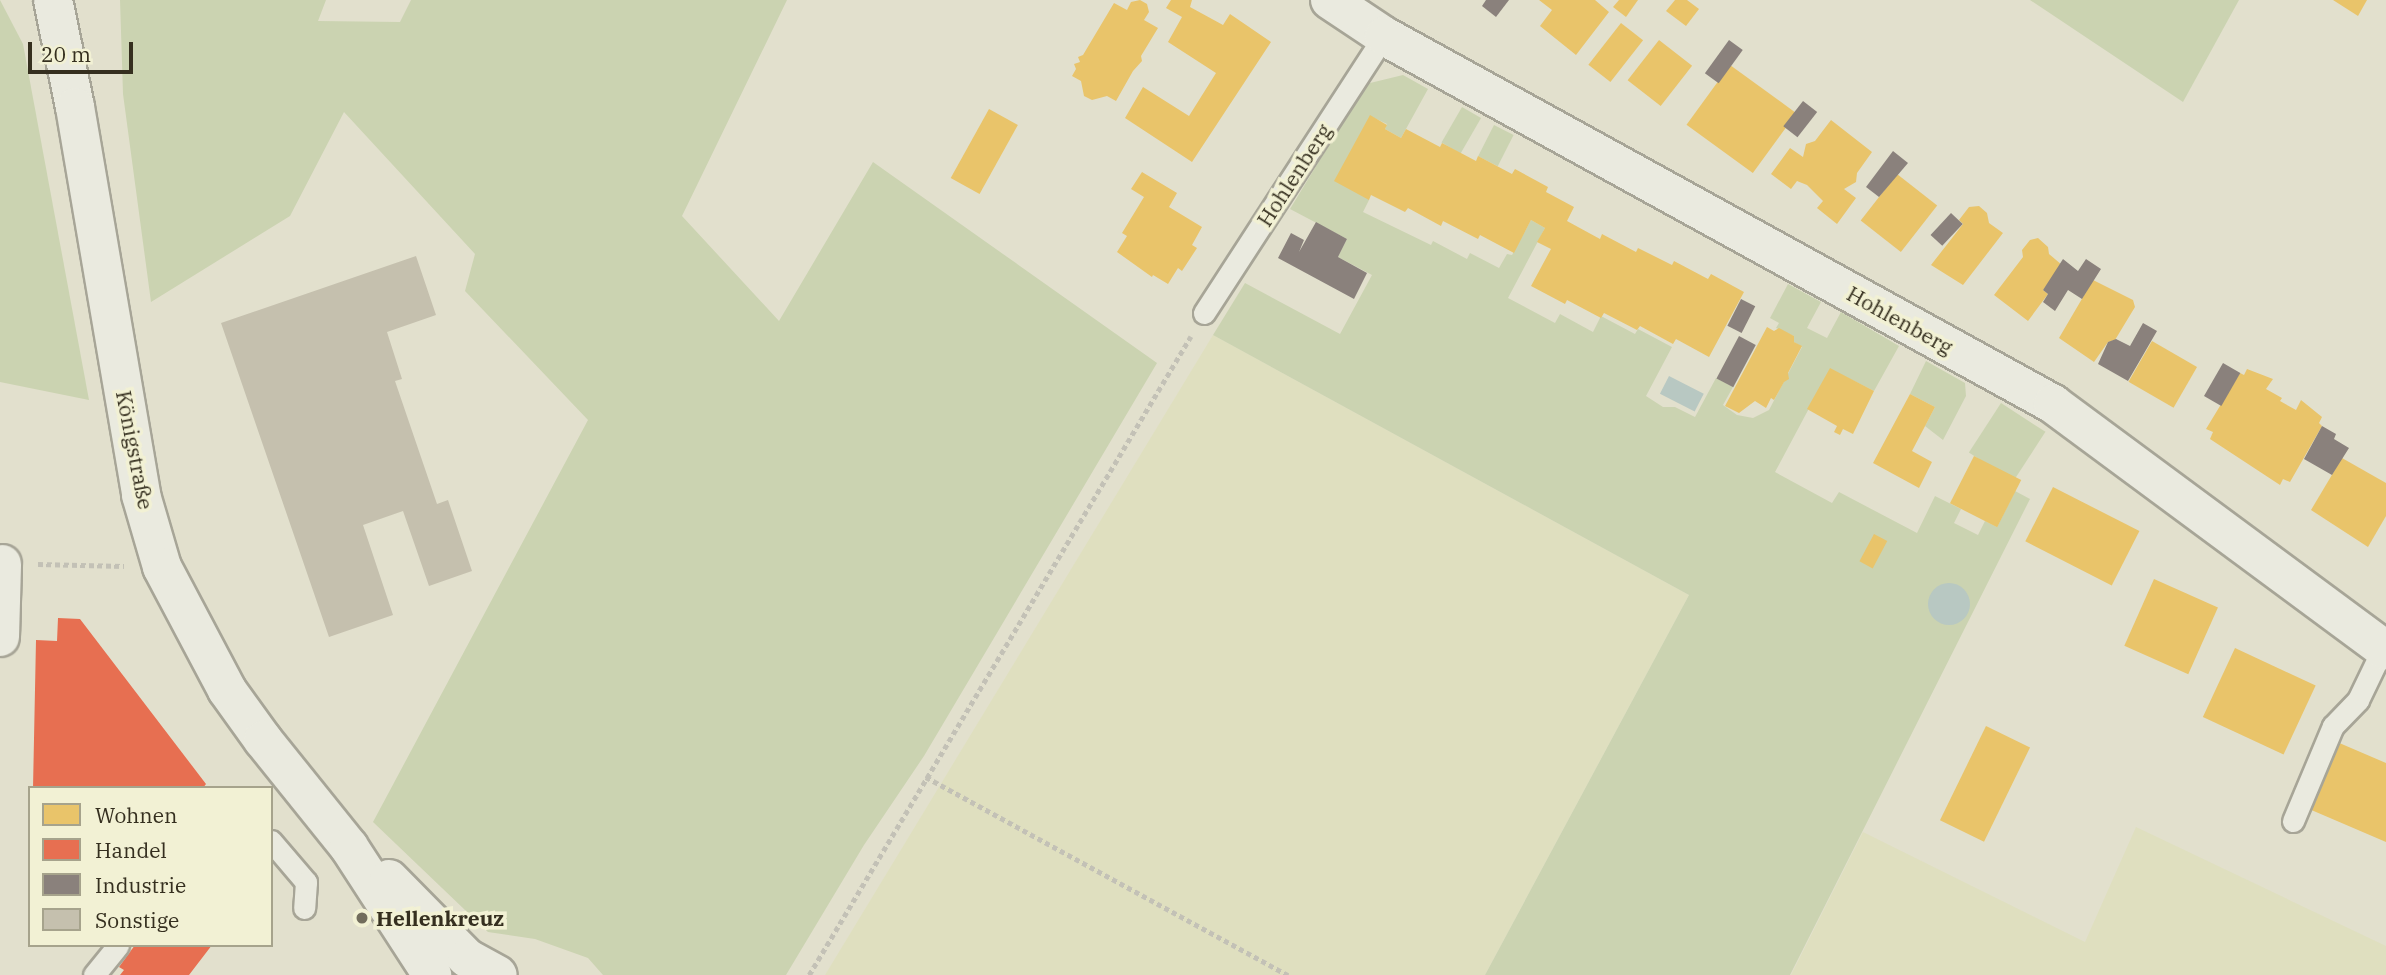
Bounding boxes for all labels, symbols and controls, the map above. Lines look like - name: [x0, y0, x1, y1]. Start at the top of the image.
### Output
- scale bar: [32, 28, 136, 72]
- text: 20 m: [41, 40, 91, 68]
- street label: Hohlenberg: [1252, 119, 1336, 231]
- street label: Hohlenberg: [1843, 281, 1957, 359]
- street label: Königstraße: [111, 388, 159, 512]
- legend: [28, 786, 273, 947]
- text: Wohnen: [95, 801, 177, 829]
- text: Handel: [95, 836, 167, 864]
- text: Industrie: [95, 871, 186, 899]
- place label: Hellenkreuz: [376, 905, 504, 931]
- text: Sonstige: [95, 906, 179, 934]
- marker: Hellenkreuz: [354, 910, 370, 926]

